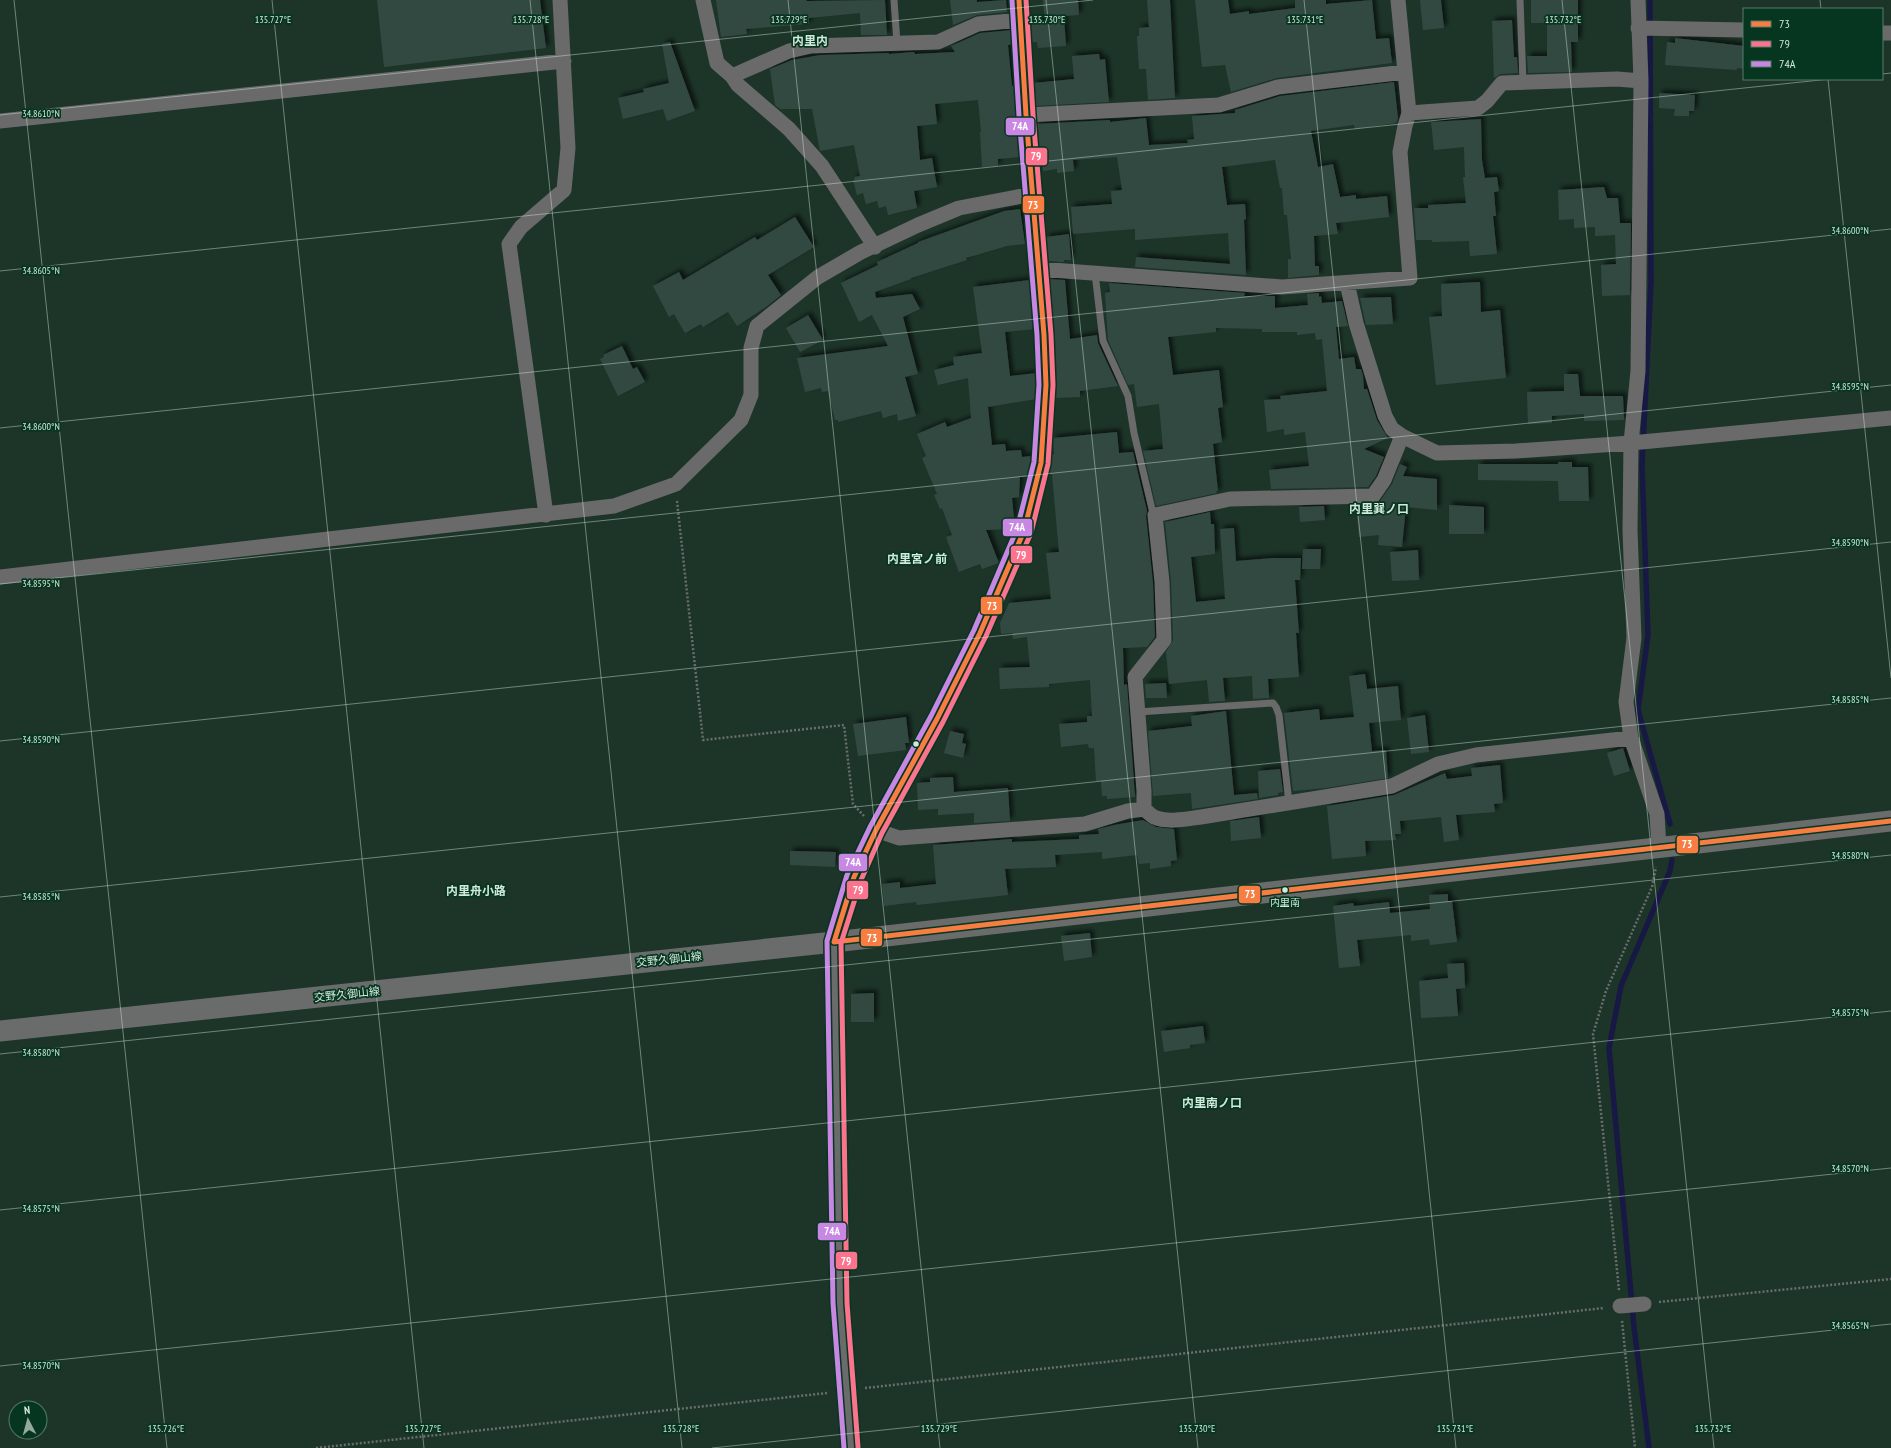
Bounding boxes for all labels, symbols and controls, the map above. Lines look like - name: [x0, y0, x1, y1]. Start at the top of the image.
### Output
- legend: [1743, 8, 1883, 80]
- text: 135.727°E: [255, 13, 291, 26]
- text: 135.728°E: [513, 13, 549, 26]
- text: 135.729°E: [771, 13, 807, 26]
- text: 135.730°E: [1029, 13, 1065, 26]
- text: 135.731°E: [1287, 13, 1323, 26]
- text: 135.732°E: [1545, 13, 1581, 26]
- text: 73: [1779, 16, 1790, 31]
- district label: 内里内: [792, 33, 828, 48]
- text: 79: [1779, 36, 1790, 51]
- text: 74A: [1779, 56, 1796, 71]
- text: 34.8610°N: [22, 107, 60, 120]
- line badge: 74A: [1005, 117, 1035, 136]
- text: 74A: [1012, 119, 1029, 133]
- line badge: 79: [1025, 147, 1048, 166]
- text: 79: [1031, 149, 1041, 163]
- line badge: 73: [1022, 195, 1045, 214]
- text: 73: [1028, 198, 1038, 212]
- text: 34.8600°N: [1831, 224, 1869, 237]
- text: 34.8605°N: [22, 264, 60, 277]
- text: 34.8595°N: [1831, 380, 1869, 393]
- text: 34.8600°N: [22, 420, 60, 433]
- district label: 内里巽ノ口: [1349, 501, 1409, 516]
- line badge: 74A: [1002, 518, 1033, 537]
- text: 74A: [1009, 520, 1026, 534]
- text: 34.8590°N: [1831, 536, 1869, 549]
- line badge: 79: [1010, 545, 1033, 564]
- text: 79: [1016, 548, 1026, 562]
- district label: 内里宮ノ前: [887, 551, 947, 566]
- text: 34.8595°N: [22, 577, 60, 590]
- line badge: 73: [980, 596, 1003, 615]
- text: 73: [987, 599, 997, 613]
- text: 34.8585°N: [1831, 693, 1869, 706]
- text: 34.8590°N: [22, 733, 60, 746]
- unlabelled marker: [911, 739, 921, 749]
- line badge: 73: [1676, 835, 1699, 854]
- text: 73: [1682, 837, 1692, 851]
- text: 34.8580°N: [1831, 849, 1869, 862]
- line badge: 74A: [838, 853, 868, 872]
- text: 74A: [845, 855, 862, 869]
- line badge: 79: [846, 880, 869, 900]
- district label: 内里舟小路: [446, 883, 506, 898]
- text: 79: [853, 883, 863, 897]
- line badge: 73: [1238, 885, 1261, 904]
- marker: 内里南: [1280, 885, 1290, 895]
- text: 73: [1245, 887, 1255, 901]
- text: 34.8585°N: [22, 890, 60, 903]
- place label: 内里南: [1270, 896, 1300, 909]
- line badge: 73: [860, 928, 883, 947]
- text: 73: [867, 931, 877, 945]
- street label: 交野久御山線: [635, 949, 703, 969]
- street label: 交野久御山線: [313, 984, 381, 1004]
- text: 34.8575°N: [1831, 1006, 1869, 1019]
- text: 34.8580°N: [22, 1046, 60, 1059]
- district label: 内里南ノ口: [1182, 1095, 1242, 1110]
- text: 34.8570°N: [1831, 1162, 1869, 1175]
- text: 34.8575°N: [22, 1202, 60, 1215]
- line badge: 74A: [817, 1222, 847, 1241]
- text: 74A: [824, 1224, 841, 1238]
- line badge: 79: [835, 1251, 858, 1270]
- text: 79: [841, 1254, 851, 1268]
- text: 34.8565°N: [1831, 1319, 1869, 1332]
- text: 34.8570°N: [22, 1359, 60, 1372]
- north arrow: [8, 1400, 48, 1440]
- text: N: [23, 1403, 31, 1417]
- text: 135.726°E: [148, 1422, 184, 1435]
- text: 135.727°E: [405, 1422, 441, 1435]
- text: 135.728°E: [663, 1422, 699, 1435]
- text: 135.729°E: [921, 1422, 957, 1435]
- text: 135.730°E: [1179, 1422, 1215, 1435]
- text: 135.731°E: [1437, 1422, 1473, 1435]
- text: 135.732°E: [1695, 1422, 1731, 1435]

